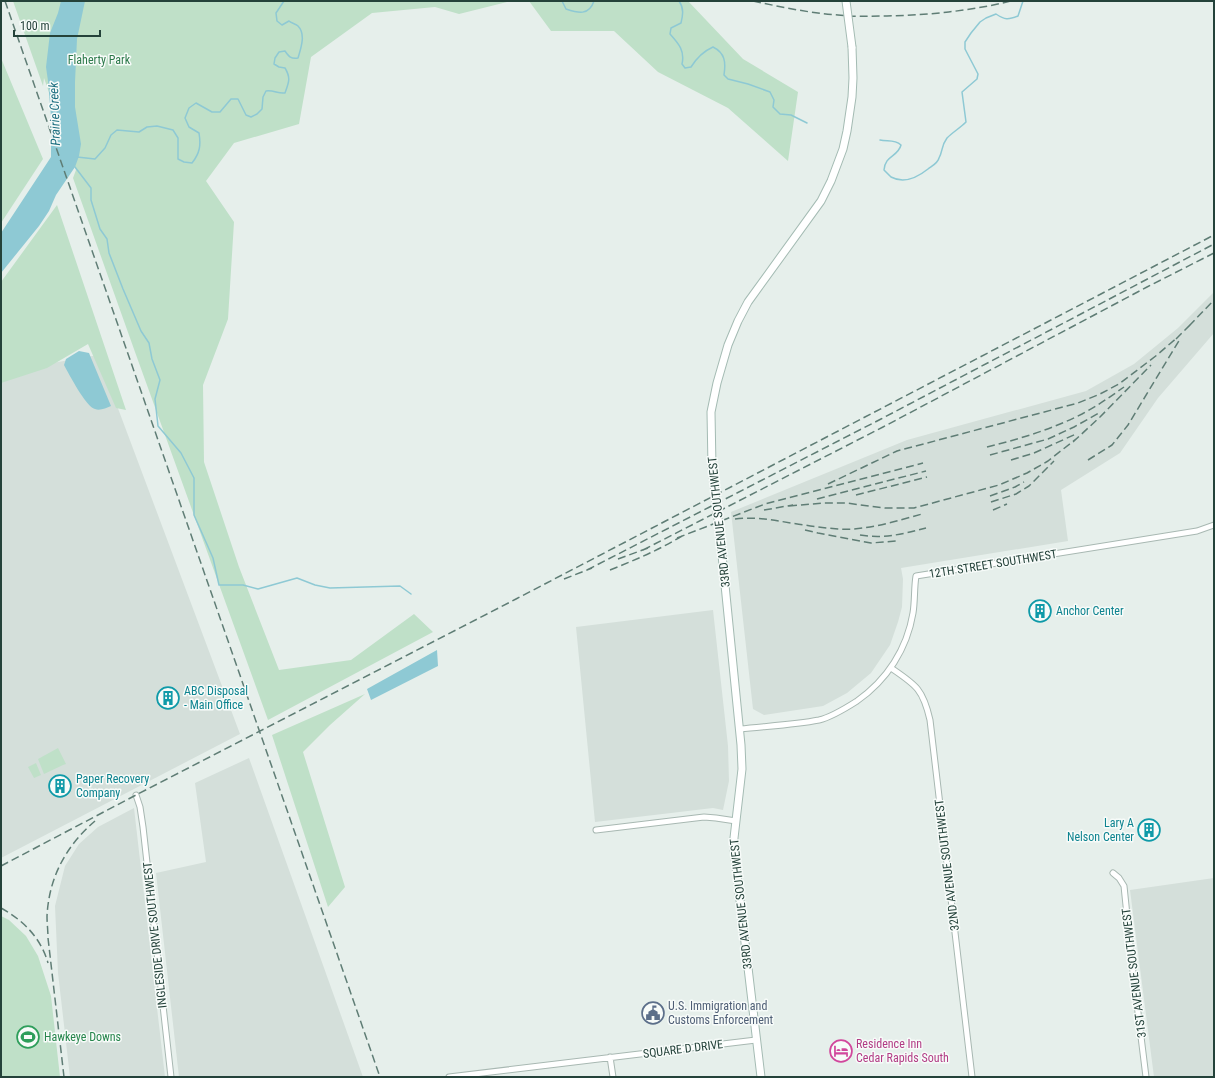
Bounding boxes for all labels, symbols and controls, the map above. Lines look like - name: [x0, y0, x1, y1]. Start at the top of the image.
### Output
- scale bar: [14, 12, 100, 38]
- text: 100 m: [20, 19, 50, 33]
- park label: Flaherty Park: [68, 53, 131, 67]
- water label: Prairie Creek: [46, 82, 63, 146]
- street label: 33RD AVENUE SOUTHWEST: [705, 456, 733, 588]
- street label: 12TH STREET SOUTHWEST: [928, 547, 1058, 581]
- building icon: Anchor Center: [1027, 598, 1053, 624]
- place label: Anchor Center: [1056, 604, 1124, 618]
- place label: ABC Disposal - Main Office: [184, 684, 248, 712]
- building icon: ABC Disposal - Main Office: [155, 685, 181, 711]
- place label: Paper Recovery Company: [76, 772, 149, 800]
- building icon: Paper Recovery Company: [47, 773, 73, 799]
- street label: 32ND AVENUE SOUTHWEST: [932, 798, 962, 932]
- place label: Lary A Nelson Center: [1067, 816, 1134, 844]
- building icon: Lary A Nelson Center: [1136, 817, 1162, 843]
- street label: 33RD AVENUE SOUTHWEST: [727, 838, 755, 970]
- street label: INGLESIDE DRIVE SOUTHWEST: [140, 861, 170, 1009]
- street label: 31ST AVENUE SOUTHWEST: [1119, 907, 1149, 1039]
- place label: U.S. Immigration and Customs Enforcement: [668, 999, 774, 1027]
- public building icon: U.S. Immigration and Customs Enforcement: [640, 1000, 666, 1026]
- sports icon: Hawkeye Downs: [15, 1024, 41, 1050]
- place label: Hawkeye Downs: [44, 1030, 121, 1044]
- street label: SQUARE D DRIVE: [642, 1037, 724, 1061]
- place label: Residence Inn Cedar Rapids South: [856, 1037, 949, 1065]
- hotel icon: Residence Inn Cedar Rapids South: [828, 1038, 854, 1064]

